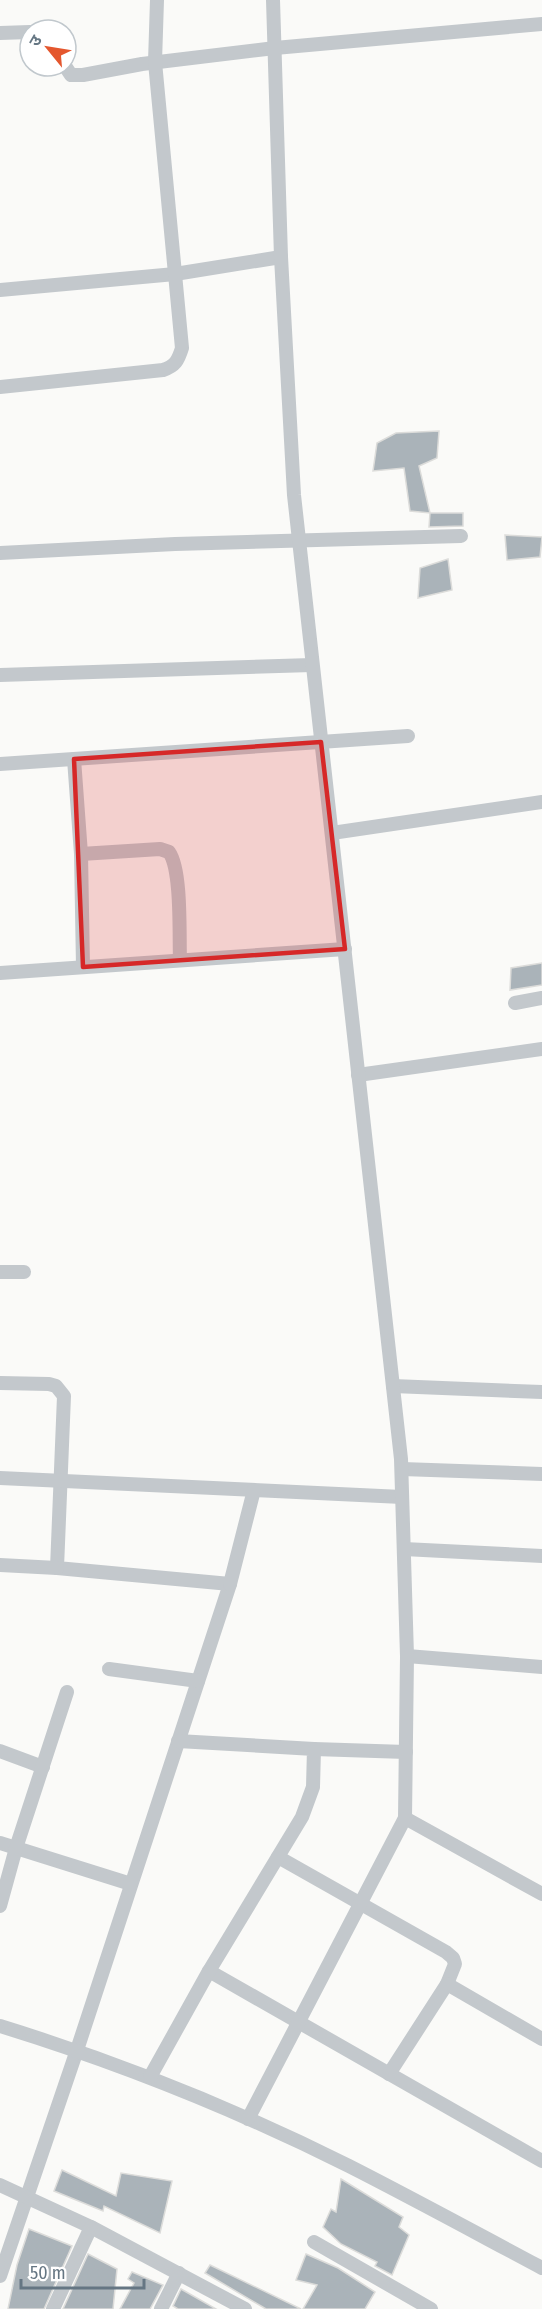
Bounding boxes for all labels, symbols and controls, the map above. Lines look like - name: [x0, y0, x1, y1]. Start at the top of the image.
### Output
- north arrow: [18, 18, 78, 78]
- text: उ: [25, 31, 46, 50]
- scale bar: [21, 2252, 144, 2290]
- text: 50 m: [30, 2262, 66, 2284]

